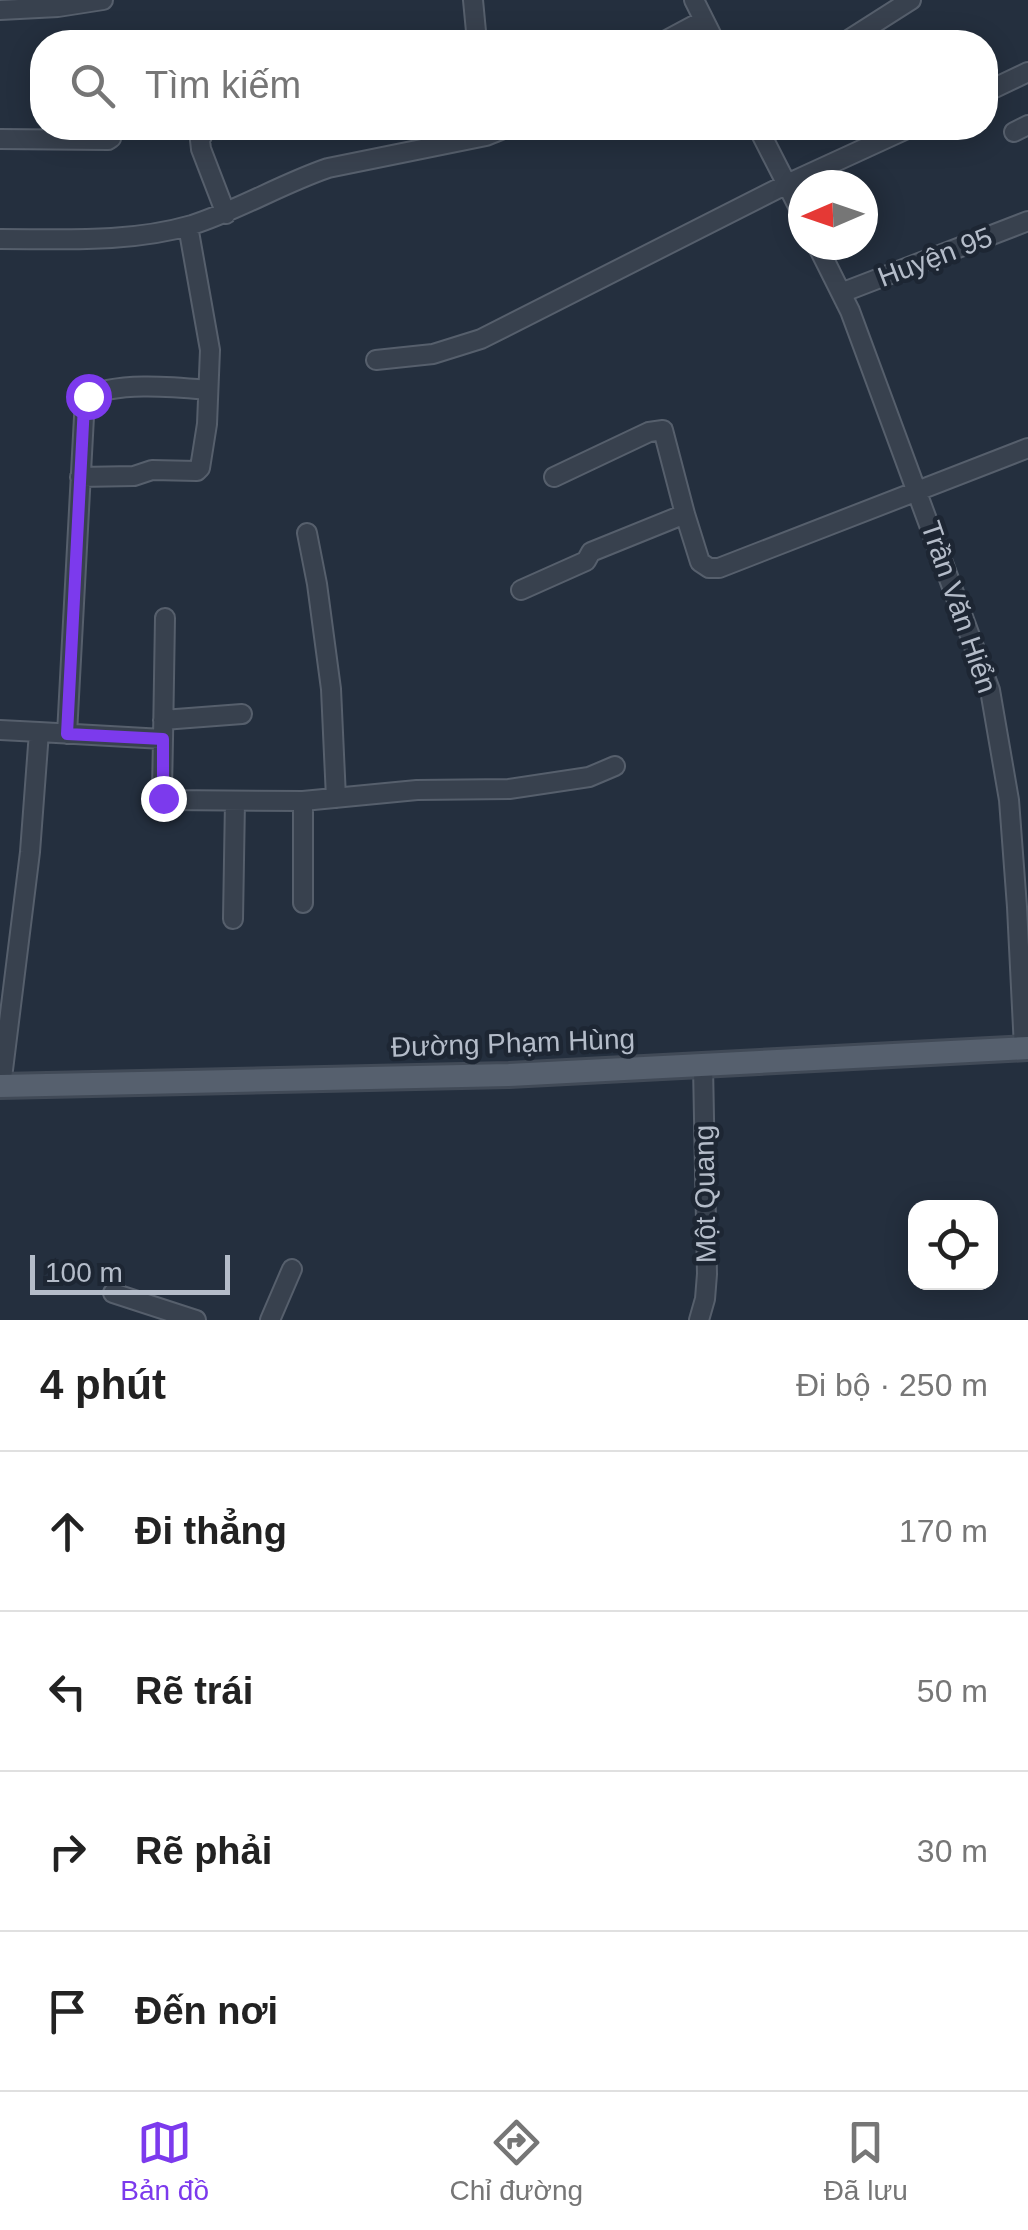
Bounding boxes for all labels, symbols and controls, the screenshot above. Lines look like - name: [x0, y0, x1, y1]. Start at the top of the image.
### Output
- search box: [30, 30, 998, 140]
- icon: search: [65, 58, 120, 113]
- text: Tìm kiếm: [145, 64, 301, 106]
- north arrow: [788, 170, 878, 260]
- street label: Huyện 95: [873, 221, 997, 293]
- route start: [66, 374, 112, 420]
- street label: Trần Văn Hiển: [915, 517, 1003, 697]
- route end: [141, 776, 187, 822]
- street label: Đường Phạm Hùng: [390, 1023, 636, 1063]
- street label: Một Quang: [688, 1124, 722, 1264]
- map controls: [908, 1200, 998, 1290]
- button: locate: [908, 1200, 998, 1290]
- scale bar: [30, 1250, 230, 1294]
- text: 100 m: [45, 1257, 123, 1288]
- text: 4 phút: [40, 1361, 166, 1408]
- text: Đi bộ · 250 m: [796, 1367, 988, 1403]
- icon: ahead: [40, 1504, 95, 1559]
- text: Đi thẳng: [135, 1510, 287, 1552]
- text: 170 m: [899, 1513, 988, 1549]
- icon: left: [40, 1664, 95, 1719]
- text: Rẽ trái: [135, 1670, 253, 1712]
- text: 50 m: [917, 1673, 988, 1709]
- icon: right: [40, 1824, 95, 1879]
- text: Rẽ phải: [135, 1830, 272, 1872]
- text: 30 m: [917, 1833, 988, 1869]
- icon: arrive: [40, 1984, 95, 2039]
- text: Đến nơi: [135, 1990, 278, 2032]
- tab: Bản đồ: [120, 2115, 209, 2207]
- tab: Chỉ đường: [450, 2115, 583, 2207]
- tab: Đã lưu: [824, 2115, 908, 2207]

